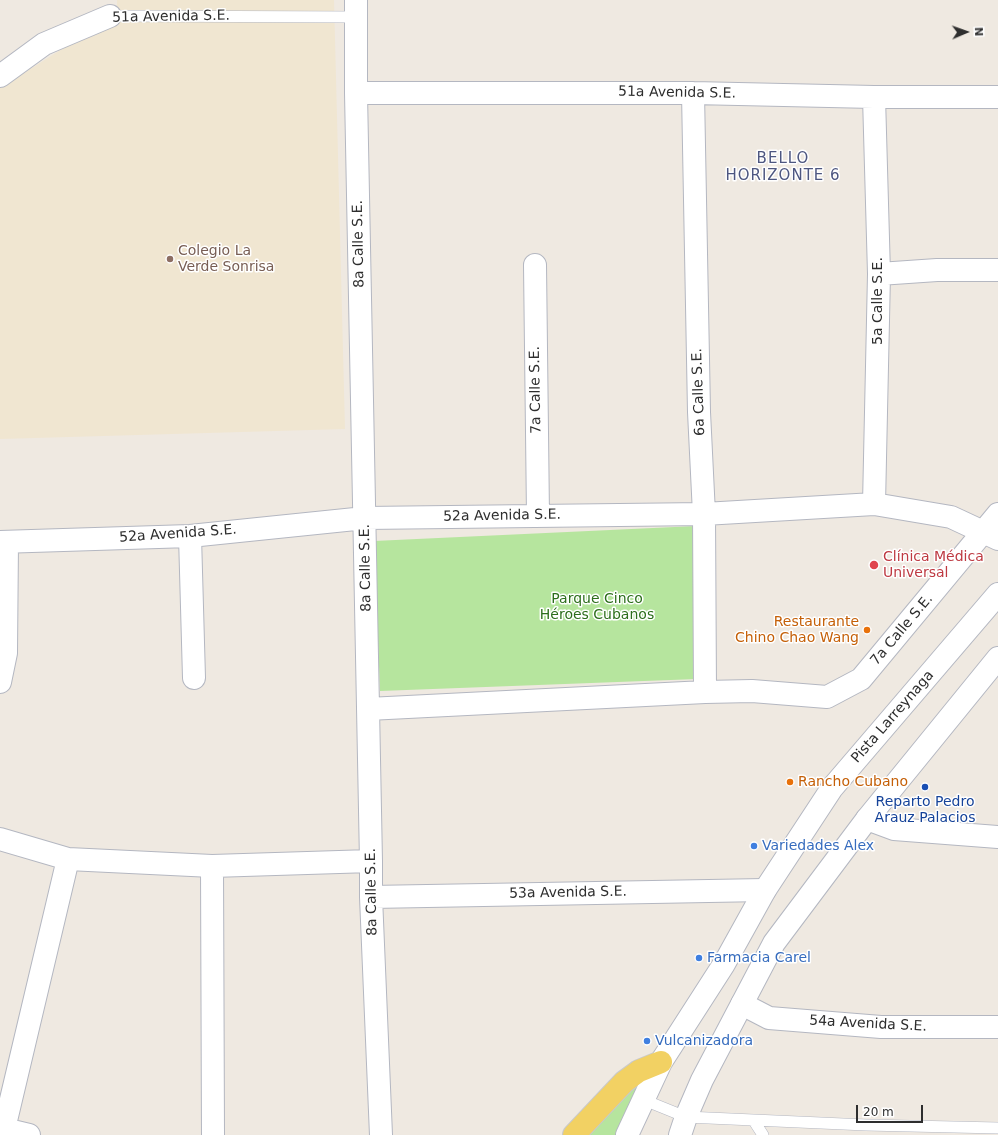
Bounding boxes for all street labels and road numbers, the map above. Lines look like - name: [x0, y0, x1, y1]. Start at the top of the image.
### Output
- street label: 51a Avenida S.E.: [112, 8, 230, 26]
- street label: 51a Avenida S.E.: [618, 84, 736, 102]
- street label: 8a Calle S.E.: [350, 200, 368, 288]
- street label: 5a Calle S.E.: [870, 257, 886, 345]
- street label: 7a Calle S.E.: [527, 346, 545, 434]
- street label: 6a Calle S.E.: [689, 348, 709, 436]
- street label: 52a Avenida S.E.: [443, 507, 561, 525]
- street label: 52a Avenida S.E.: [119, 522, 237, 546]
- street label: 8a Calle S.E.: [357, 524, 375, 612]
- street label: 7a Calle S.E.: [867, 591, 937, 669]
- street label: Pista Larreynaga: [848, 667, 938, 767]
- street label: 8a Calle S.E.: [363, 848, 381, 936]
- street label: 53a Avenida S.E.: [509, 884, 627, 902]
- street label: 54a Avenida S.E.: [809, 1013, 927, 1035]

